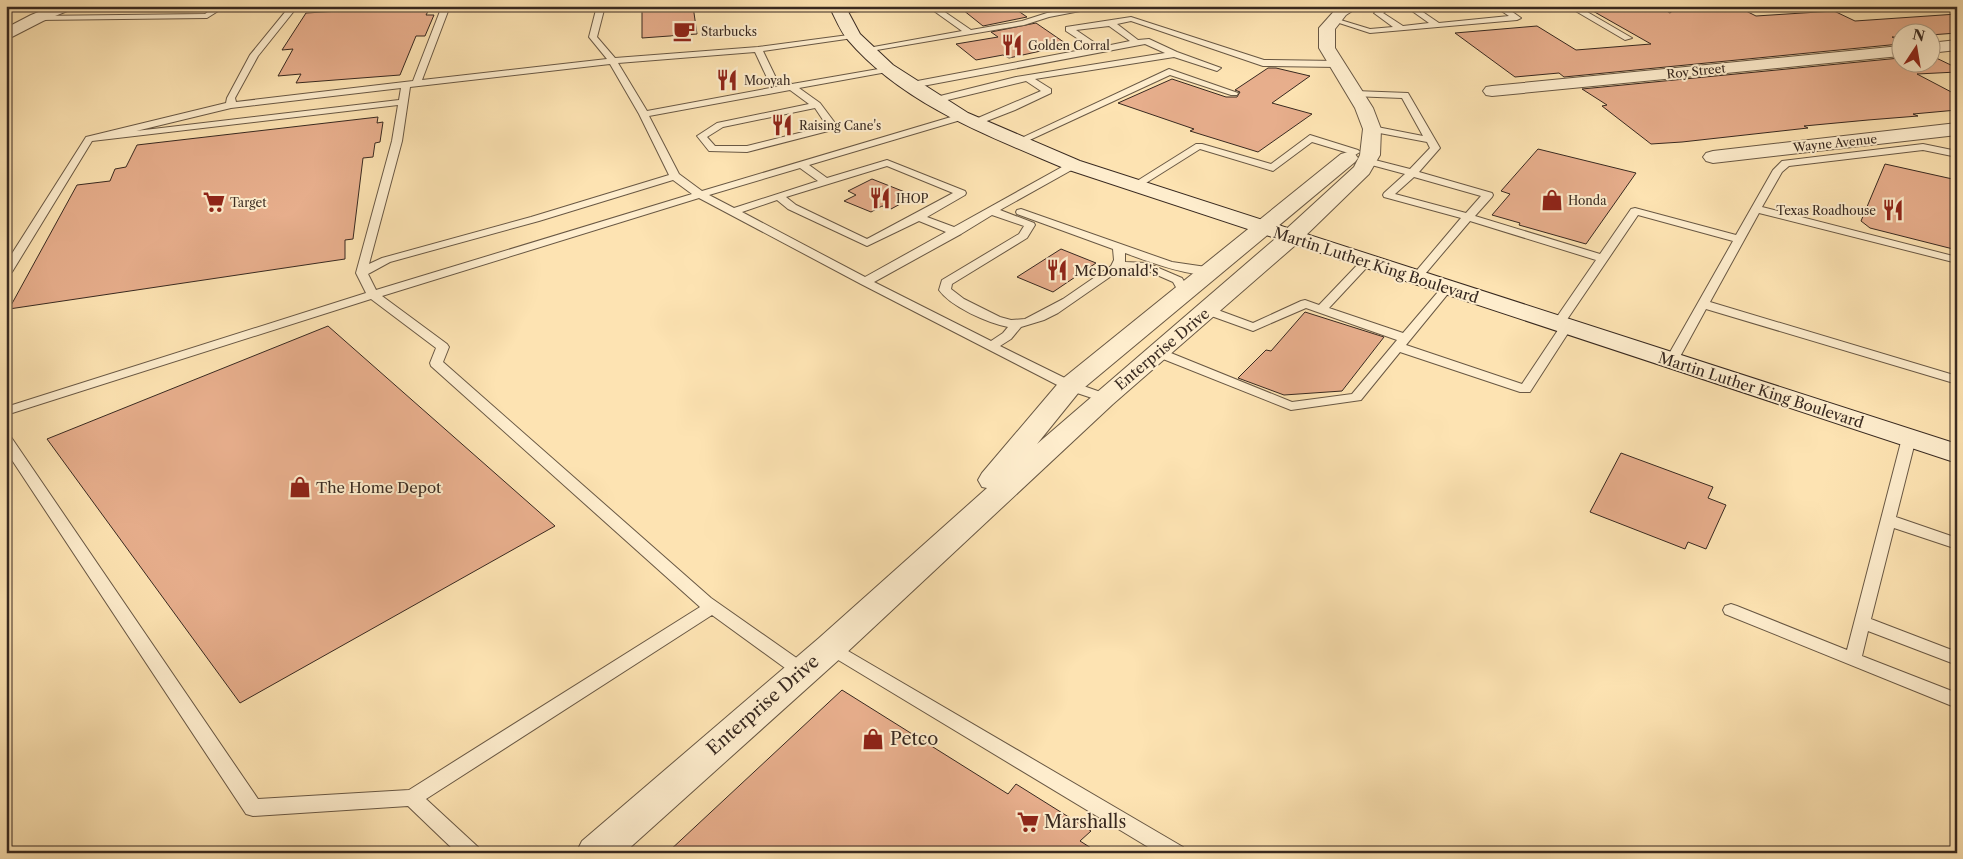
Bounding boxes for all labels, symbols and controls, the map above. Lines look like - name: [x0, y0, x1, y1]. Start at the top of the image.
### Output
- cafe icon: Starbucks: [671, 18, 697, 44]
- north arrow: [1890, 22, 1940, 72]
- place label: Starbucks: [701, 24, 757, 39]
- text: N: [1911, 25, 1927, 45]
- restaurant icon: Golden Corral: [999, 32, 1025, 58]
- place label: Golden Corral: [1028, 38, 1110, 53]
- street label: Roy Street: [1666, 60, 1727, 82]
- restaurant icon: Mooyah: [714, 67, 740, 93]
- place label: Mooyah: [744, 73, 791, 88]
- restaurant icon: Raising Cane's: [769, 112, 795, 138]
- place label: Raising Cane's: [799, 118, 881, 133]
- street label: Wayne Avenue: [1791, 131, 1878, 155]
- restaurant icon: IHOP: [867, 185, 893, 211]
- shop icon: Honda: [1539, 187, 1565, 213]
- supermarket icon: Target: [201, 189, 227, 215]
- place label: IHOP: [896, 191, 929, 206]
- place label: Honda: [1568, 193, 1607, 208]
- place label: Target: [230, 195, 267, 210]
- restaurant icon: Texas Roadhouse: [1880, 197, 1906, 223]
- place label: Texas Roadhouse: [1776, 203, 1876, 218]
- street label: Martin Luther King Boulevard: [1271, 223, 1481, 307]
- restaurant icon: McDonald's: [1044, 257, 1070, 283]
- place label: McDonald's: [1074, 261, 1159, 280]
- street label: Enterprise Drive: [1111, 304, 1213, 394]
- street label: Martin Luther King Boulevard: [1656, 348, 1866, 432]
- shop icon: The Home Depot: [287, 474, 313, 500]
- place label: The Home Depot: [316, 478, 442, 497]
- street label: Enterprise Drive: [702, 650, 824, 760]
- shop icon: Petco: [860, 726, 886, 752]
- place label: Petco: [890, 728, 938, 750]
- supermarket icon: Marshalls: [1015, 809, 1041, 835]
- place label: Marshalls: [1044, 811, 1126, 833]

